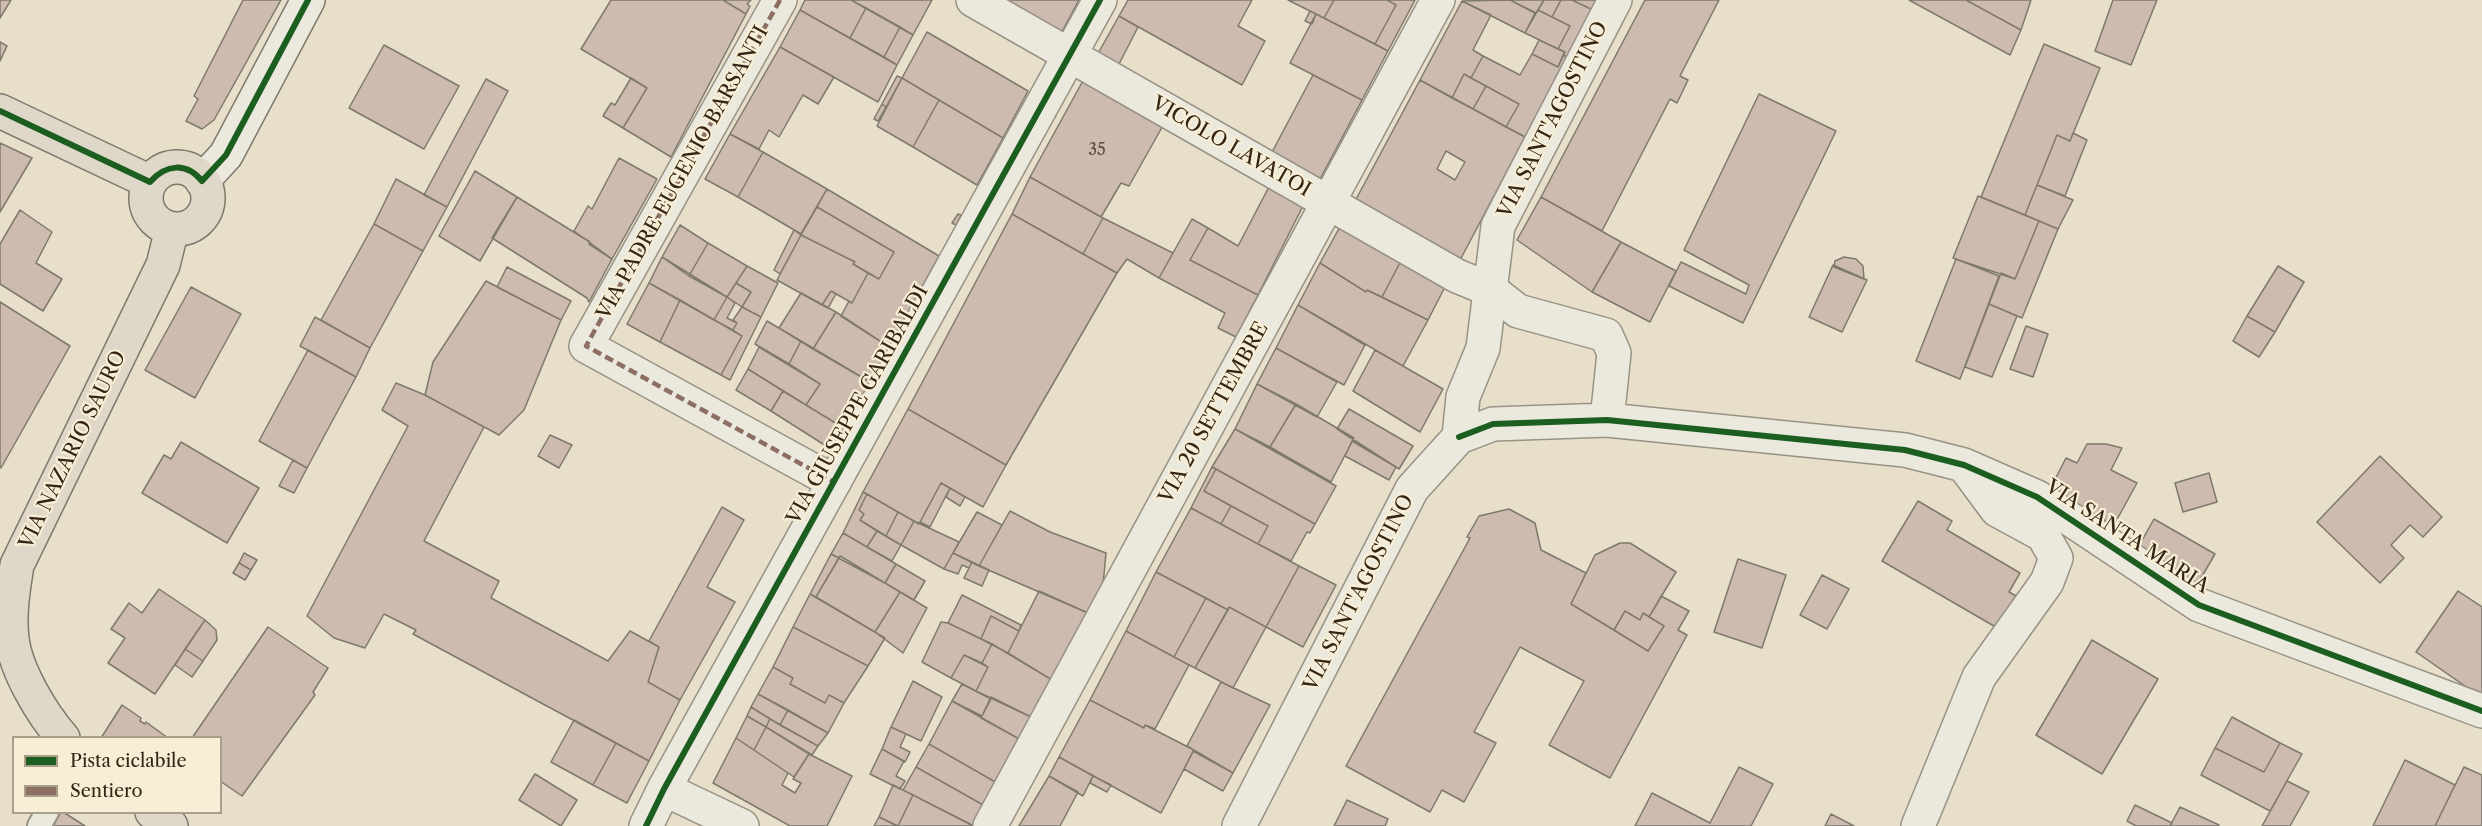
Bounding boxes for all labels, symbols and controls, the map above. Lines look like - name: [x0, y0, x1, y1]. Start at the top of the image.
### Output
- street label: VIA SANT'AGOSTINO: [1493, 18, 1613, 222]
- street label: VIA PADRE EUGENIO BARSANTI: [592, 22, 774, 324]
- street label: VICOLO LAVATOI: [1147, 92, 1315, 202]
- house number: 35: [1088, 140, 1106, 160]
- street label: VIA GIUSEPPE GARIBALDI: [782, 281, 934, 529]
- street label: VIA 20 SETTEMBRE: [1154, 318, 1274, 508]
- street label: VIA NAZARIO SAURO: [15, 347, 131, 553]
- street label: VIA SANTA MARIA: [2040, 475, 2214, 599]
- street label: VIA SANT'AGOSTINO: [1299, 491, 1419, 695]
- legend: [12, 736, 222, 814]
- text: Pista ciclabile: [70, 750, 187, 772]
- text: Sentiero: [70, 780, 142, 802]

